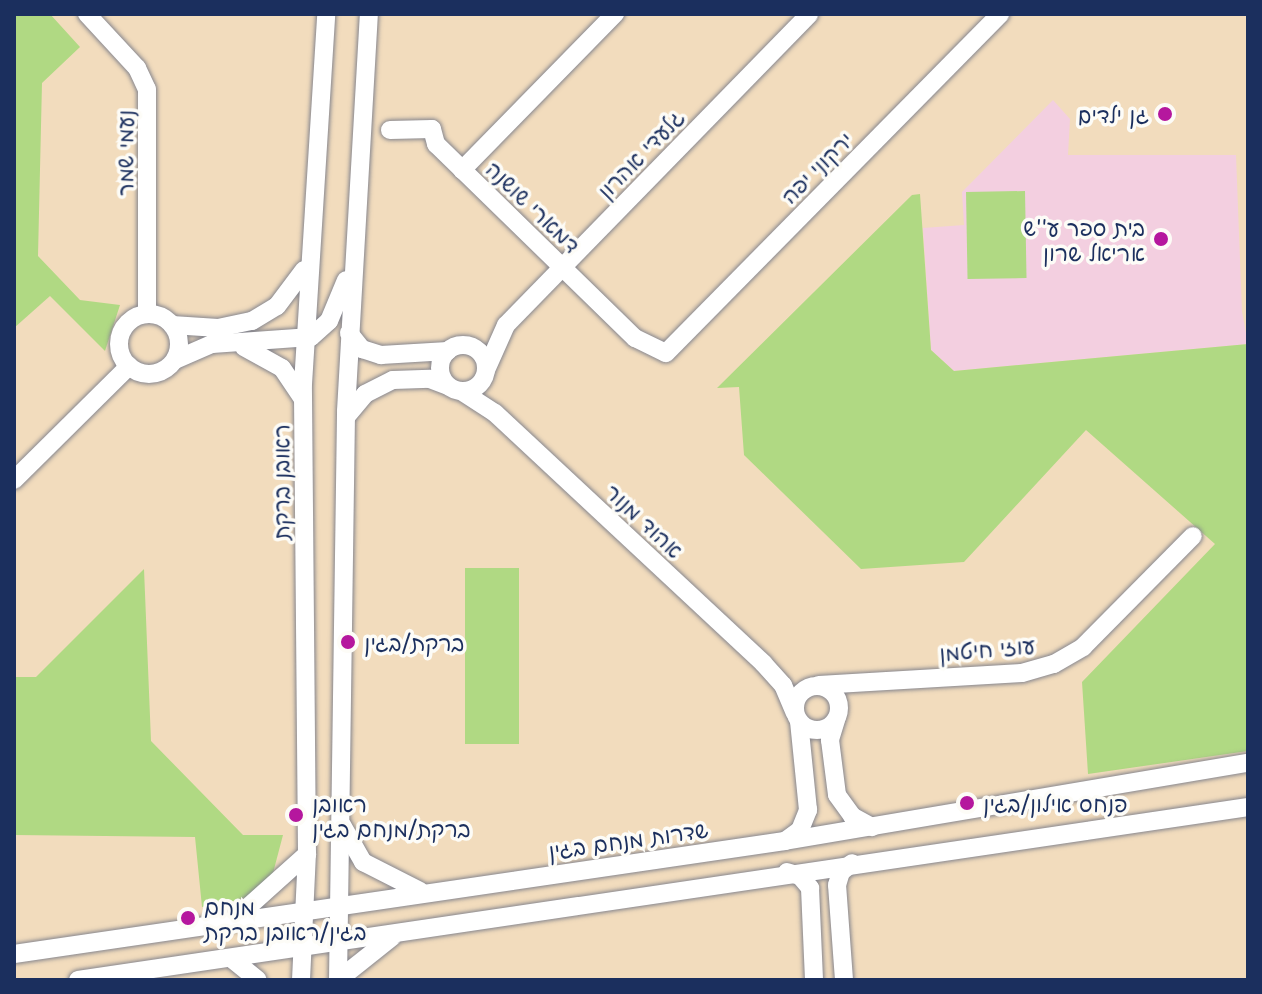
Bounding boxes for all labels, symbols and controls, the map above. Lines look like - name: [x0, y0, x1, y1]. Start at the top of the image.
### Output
- place label: גן ילדים: [1078, 101, 1149, 127]
- street label: גלעדי אהרון: [591, 103, 689, 203]
- marker: גן ילדים: [1156, 105, 1174, 123]
- street label: נעמי שמר: [111, 110, 137, 196]
- street label: ירקוני יפה: [775, 126, 857, 208]
- street label: דמארי שושנה: [481, 155, 587, 257]
- place label: בית ספר ע''ש אריאל שרון: [1023, 213, 1145, 264]
- marker: בית ספר ע''ש אריאל שרון: [1152, 230, 1170, 248]
- street label: ראובן ברקת: [267, 424, 293, 540]
- street label: אהוד מנור: [601, 478, 689, 562]
- place label: ברקת/בגין: [364, 629, 464, 655]
- street label: עוזי חיטמן: [938, 631, 1036, 665]
- marker: ברקת/בגין: [339, 633, 357, 651]
- place label: ראובן ברקת/מנחם בגין: [312, 789, 471, 840]
- place label: פנחס אילון/בגין: [983, 790, 1127, 816]
- marker: פנחס אילון/בגין: [958, 794, 976, 812]
- marker: ראובן ברקת/מנחם בגין: [287, 806, 305, 824]
- street label: שדרות מנחם בגין: [546, 815, 710, 863]
- place label: מנחם בגין/ראובן ברקת: [204, 892, 367, 944]
- marker: מנחם בגין/ראובן ברקת: [179, 909, 197, 927]

